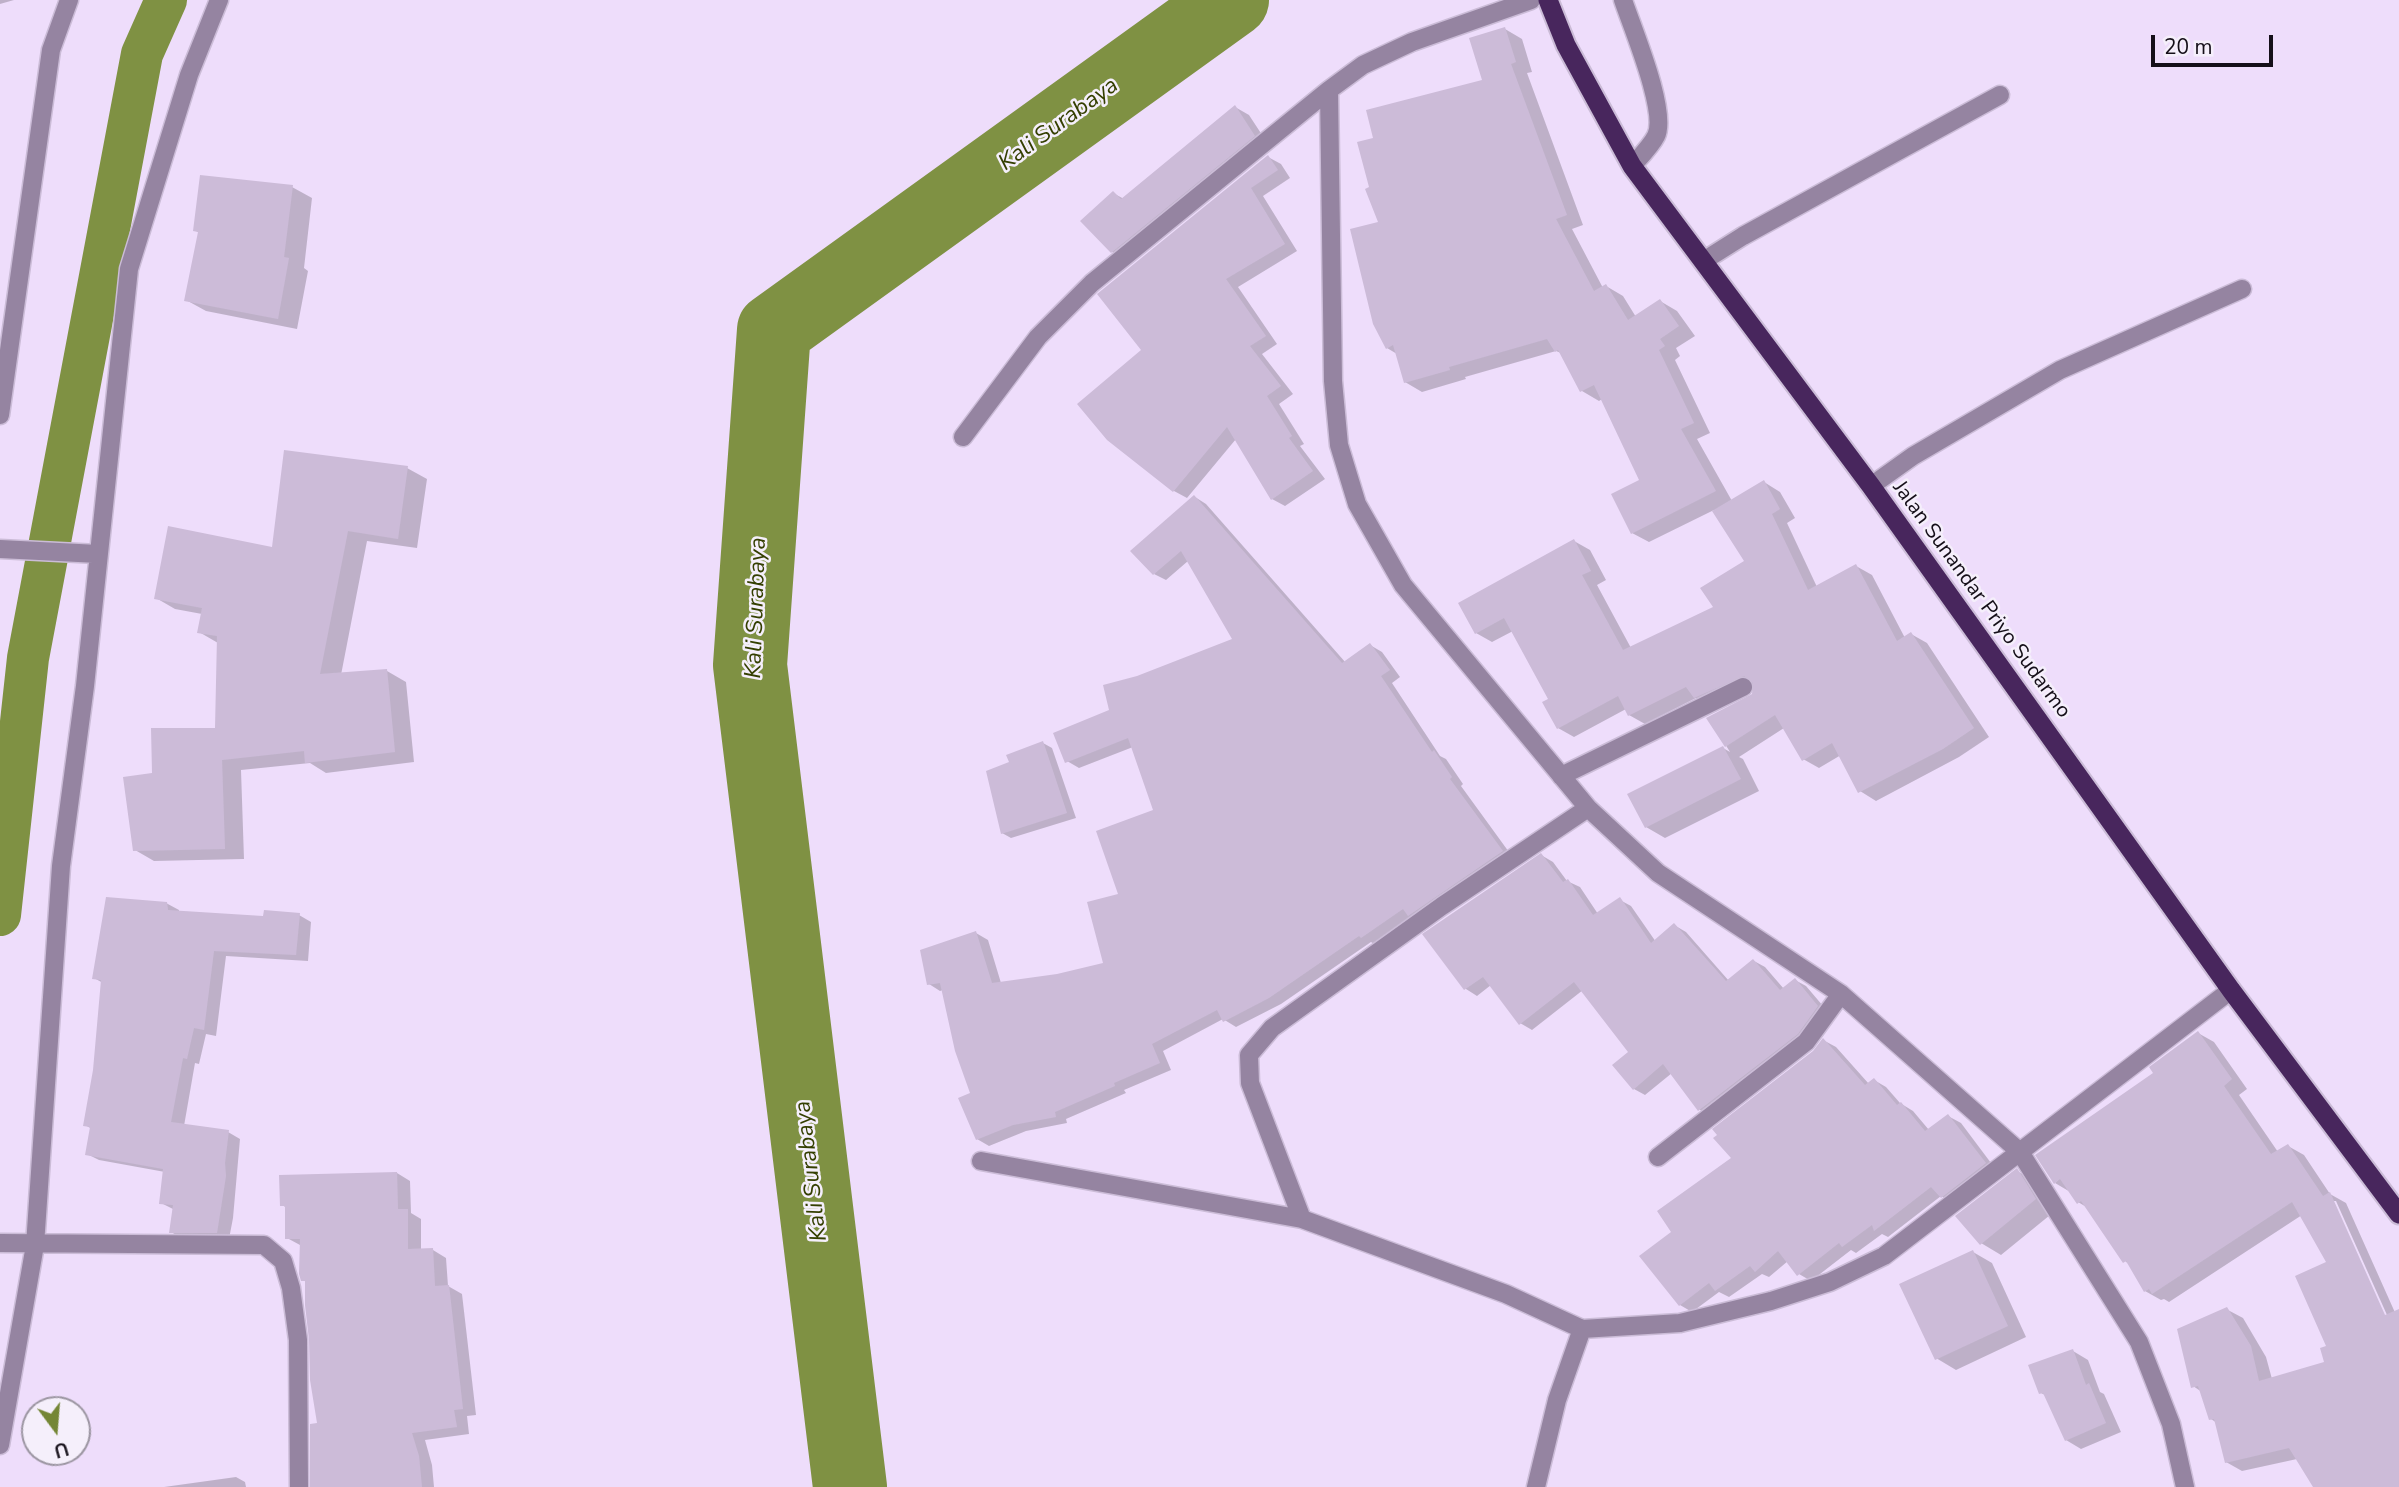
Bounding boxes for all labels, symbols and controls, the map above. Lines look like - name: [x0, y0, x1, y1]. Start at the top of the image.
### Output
- scale bar: [2154, 21, 2276, 65]
- text: 20 m: [2164, 33, 2213, 61]
- water label: Kali Surabaya: [994, 72, 1124, 178]
- street label: Jalan Sunandar Priyo Sudarmo: [1886, 477, 2076, 723]
- water label: Kali Surabaya: [741, 537, 773, 679]
- water label: Kali Surabaya: [790, 1099, 834, 1243]
- north arrow: [21, 1396, 91, 1466]
- text: U: [51, 1435, 72, 1464]

